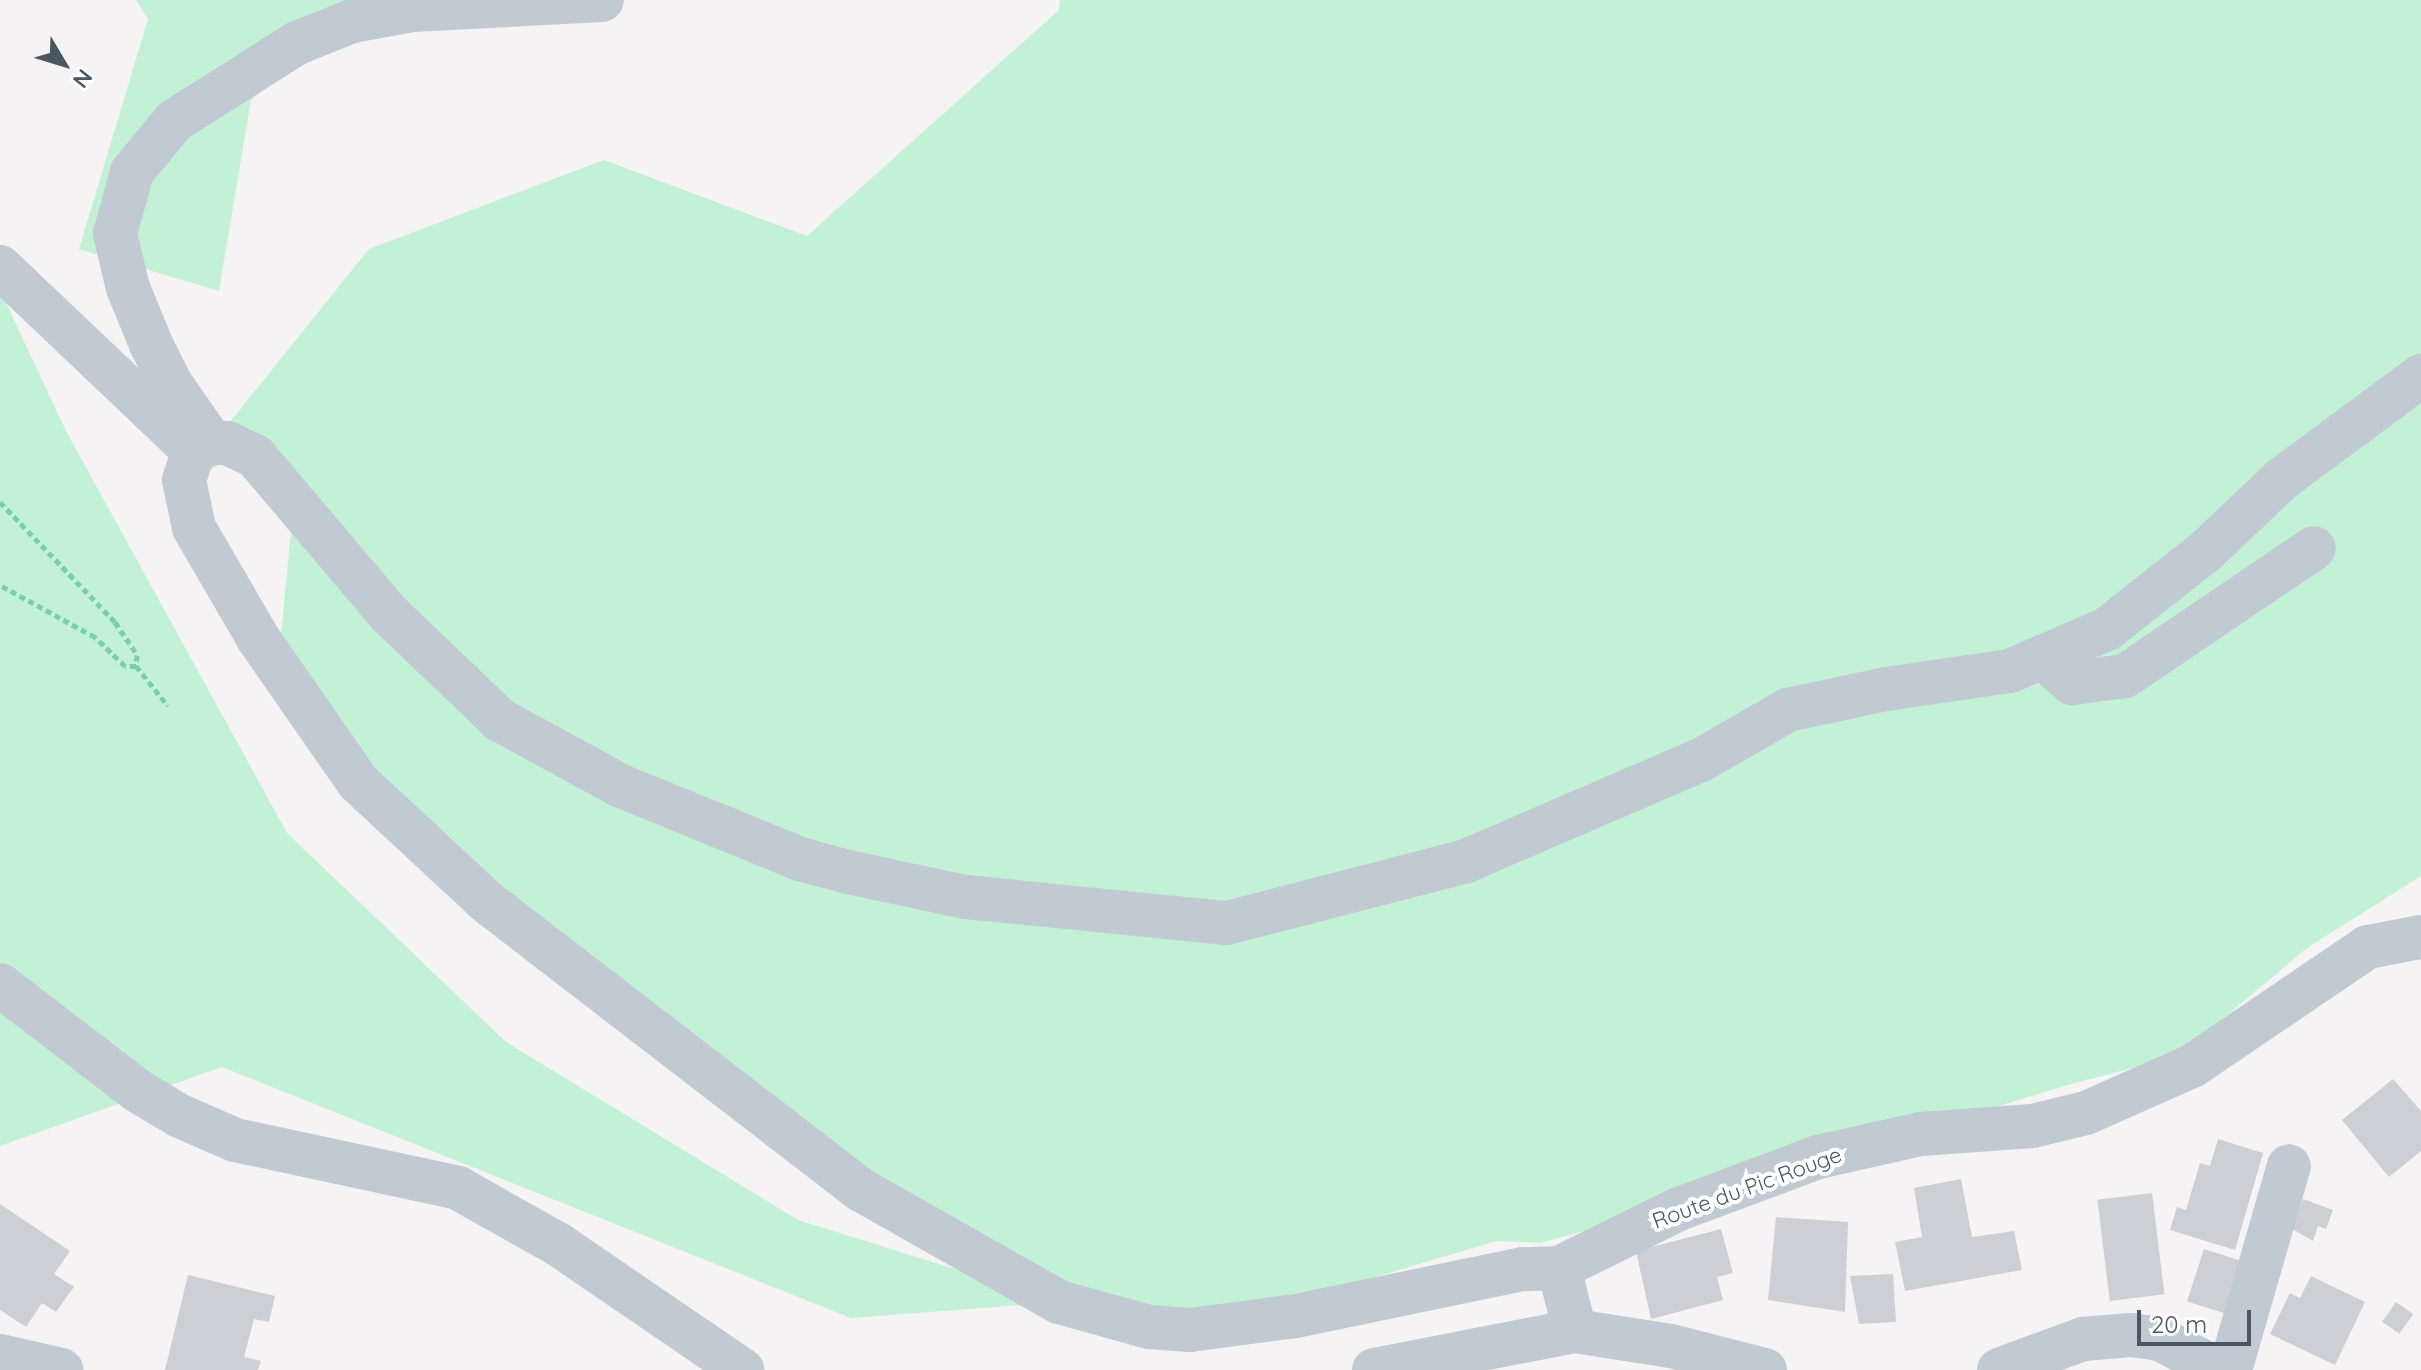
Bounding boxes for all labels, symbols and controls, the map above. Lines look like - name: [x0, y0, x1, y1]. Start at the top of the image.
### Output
- north arrow: [24, 24, 104, 104]
- text: N: [67, 64, 99, 94]
- street label: Route du Pic Rouge: [1649, 1141, 1845, 1235]
- scale bar: [2141, 1294, 2255, 1344]
- text: 20 m: [2151, 1309, 2207, 1339]

